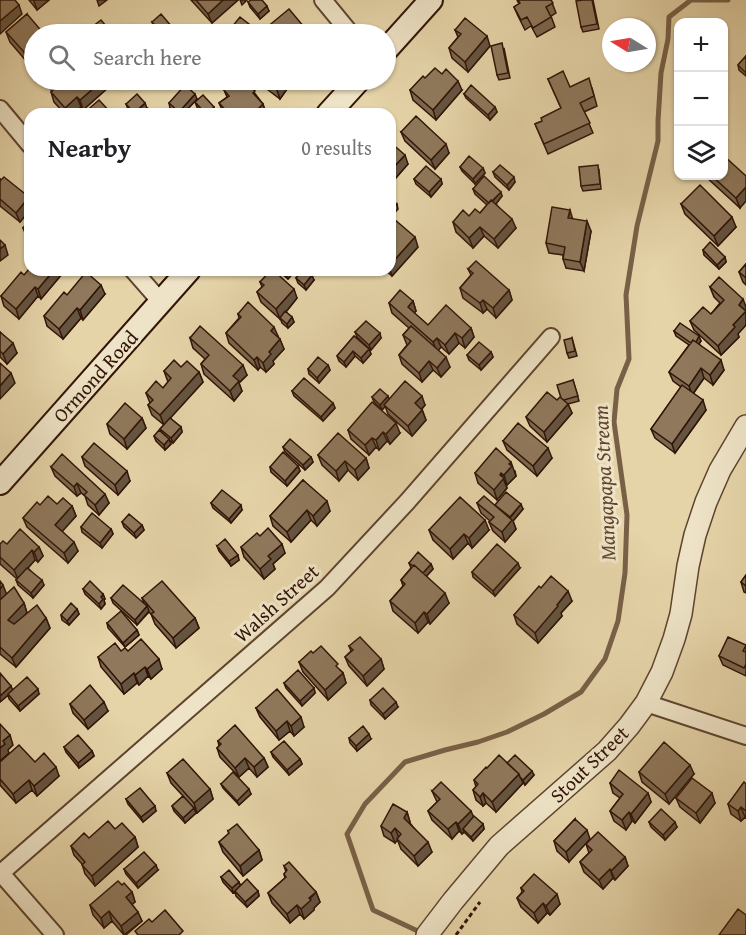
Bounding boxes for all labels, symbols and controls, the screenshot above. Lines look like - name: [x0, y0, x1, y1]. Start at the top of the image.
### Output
- north arrow: [602, 18, 656, 72]
- map controls: [674, 18, 728, 180]
- button: +: [674, 18, 728, 72]
- search box: [24, 24, 396, 90]
- icon: search: [45, 41, 78, 74]
- text: Search here: [93, 41, 202, 73]
- button: −: [674, 72, 728, 126]
- button: layers: [674, 126, 728, 180]
- text: Nearby: [48, 128, 131, 167]
- text: 0 results: [301, 133, 372, 162]
- street label: Ormond Road: [46, 323, 144, 428]
- water label: Mangapapa Stream: [584, 404, 624, 562]
- street label: Walsh Street: [227, 557, 325, 649]
- street label: Stout Street: [543, 719, 635, 809]

